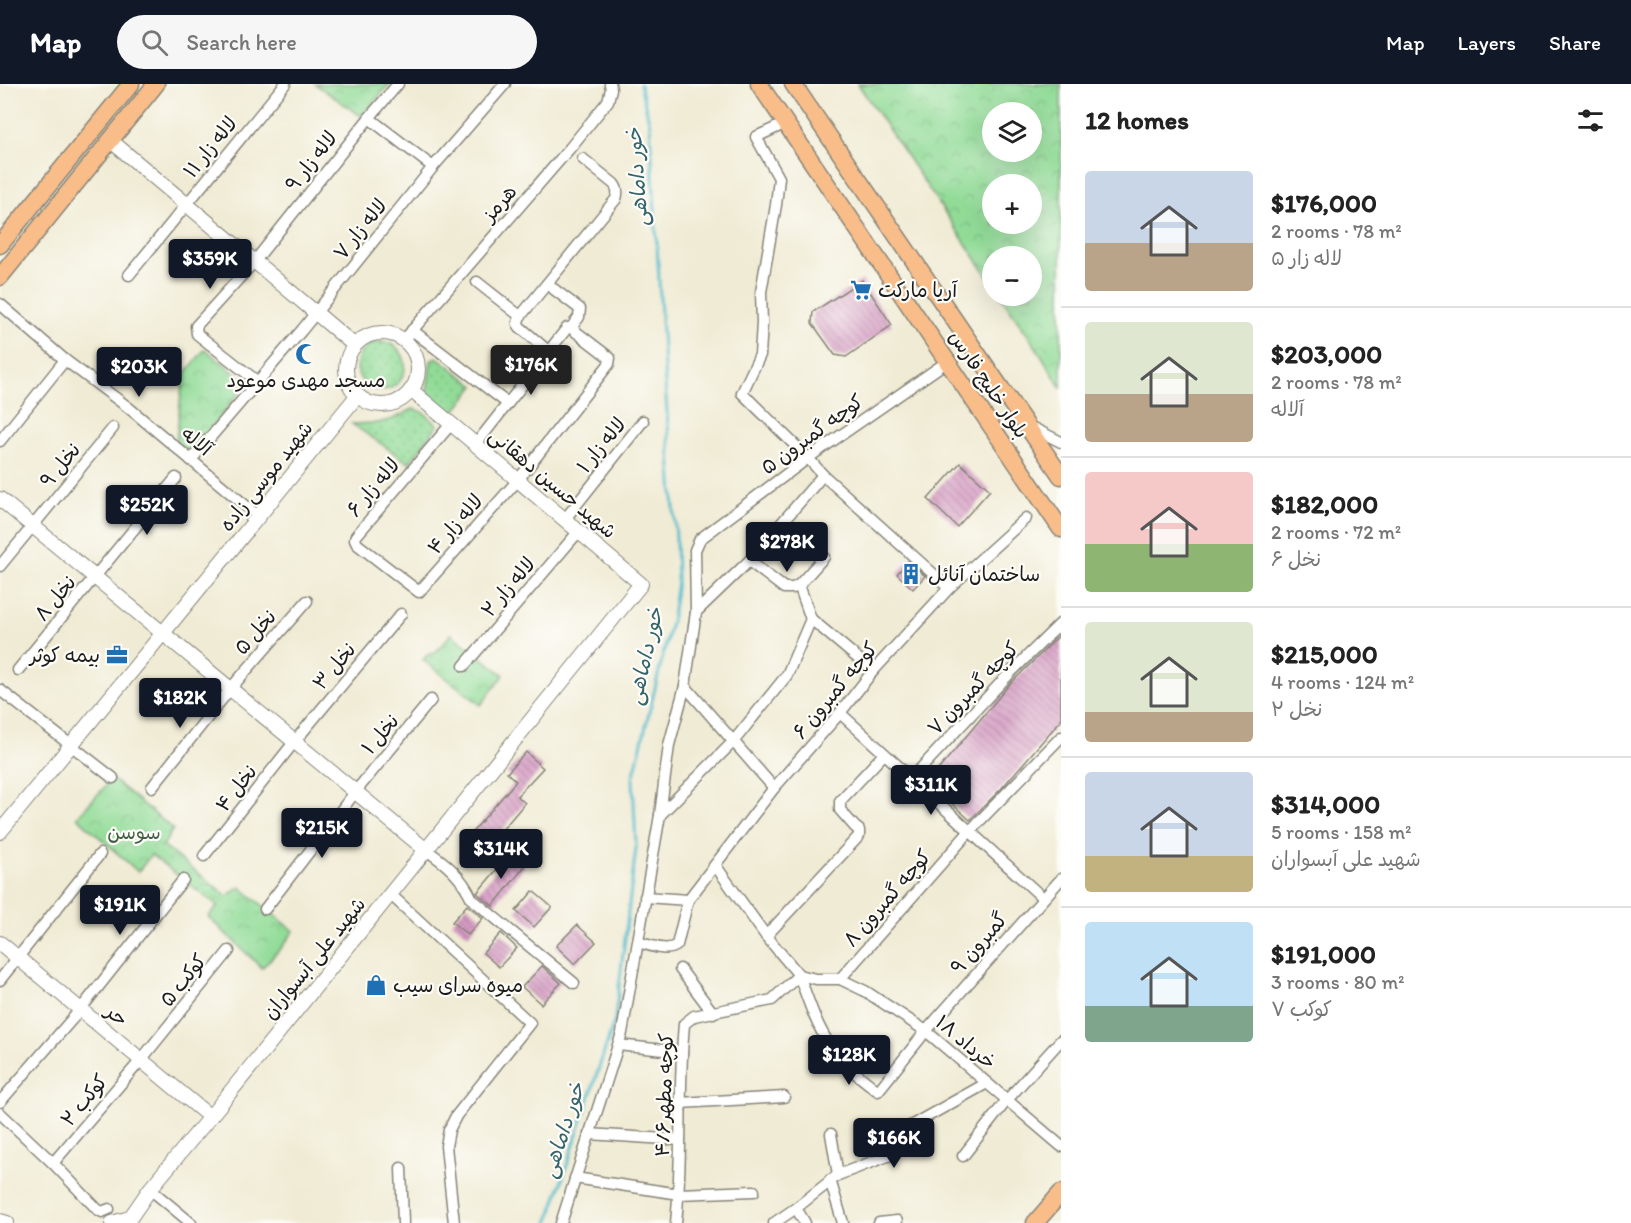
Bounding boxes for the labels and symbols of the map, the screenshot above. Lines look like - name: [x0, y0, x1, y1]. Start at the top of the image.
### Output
- street label: لاله زار ۱۱: [178, 112, 242, 182]
- street label: لاله زار ۹: [280, 126, 342, 196]
- water label: خور داماهی: [621, 126, 654, 227]
- street label: هرمز: [475, 180, 522, 228]
- street label: لاله زار ۷: [328, 194, 392, 264]
- pin: $359K: [168, 239, 252, 290]
- supermarket icon: آریا مارکت: [849, 278, 873, 302]
- place label: آریا مارکت: [878, 278, 958, 302]
- street label: بلوار خلیج فارس: [942, 325, 1034, 444]
- mosque icon: مسجد مهدی موعود: [294, 342, 318, 366]
- pin: $176K: [489, 345, 573, 396]
- pin: $203K: [97, 347, 181, 398]
- place label: مسجد مهدی موعود: [226, 368, 386, 394]
- street label: کوچه گمبرون ۵: [756, 389, 869, 480]
- street label: لاله زار ۱: [571, 412, 631, 478]
- street label: شهید موسی زاده: [214, 416, 318, 536]
- street label: آلاله: [177, 421, 218, 461]
- street label: شهید حسین دهقانی: [484, 423, 622, 544]
- street label: نخل ۹: [35, 438, 85, 492]
- street label: لاله زار ۶: [342, 453, 404, 521]
- pin: $252K: [105, 485, 189, 536]
- street label: لاله زار ۴: [422, 489, 488, 559]
- pin: $278K: [745, 522, 829, 573]
- street label: لاله زار ۲: [476, 552, 540, 622]
- building icon: ساختمان آنائل: [899, 562, 923, 586]
- place label: ساختمان آنائل: [928, 562, 1040, 586]
- street label: نخل ۸: [29, 570, 81, 626]
- water label: خور داماهی: [621, 604, 670, 707]
- street label: نخل ۵: [229, 605, 281, 659]
- street label: کوچه گمبرون ۷: [922, 636, 1024, 741]
- street label: نخل ۳: [307, 637, 361, 695]
- street label: کوچه گمبرون ۶: [787, 637, 883, 744]
- place label: بیمه کوثر: [28, 643, 100, 667]
- office icon: بیمه کوثر: [105, 643, 129, 667]
- pin: $182K: [138, 678, 222, 729]
- street label: نخل ۱: [356, 709, 404, 759]
- street label: نخل ۴: [210, 760, 262, 816]
- pin: $311K: [889, 765, 973, 816]
- pin: $215K: [280, 808, 364, 859]
- park label: سوسن: [107, 820, 161, 844]
- pin: $314K: [459, 829, 543, 880]
- street label: کوچه گمبرون ۸: [838, 844, 937, 952]
- pin: $191K: [78, 885, 162, 936]
- street label: شهید علی آبسواران: [258, 892, 371, 1024]
- street label: گمبرون ۹: [946, 907, 1012, 979]
- street label: کوکب ۵: [155, 949, 211, 1011]
- shop icon: میوه سرای سیب: [364, 973, 388, 997]
- place label: میوه سرای سیب: [393, 973, 523, 997]
- street label: حر: [99, 997, 133, 1031]
- street label: خرداد ۱۸: [931, 1010, 1001, 1074]
- street label: کوچه مطهر۴/۶: [650, 1032, 679, 1158]
- pin: $128K: [807, 1035, 891, 1086]
- street label: کوکب ۲: [55, 1069, 113, 1131]
- water label: خور داماهی: [535, 1078, 592, 1181]
- pin: $166K: [852, 1118, 936, 1169]

